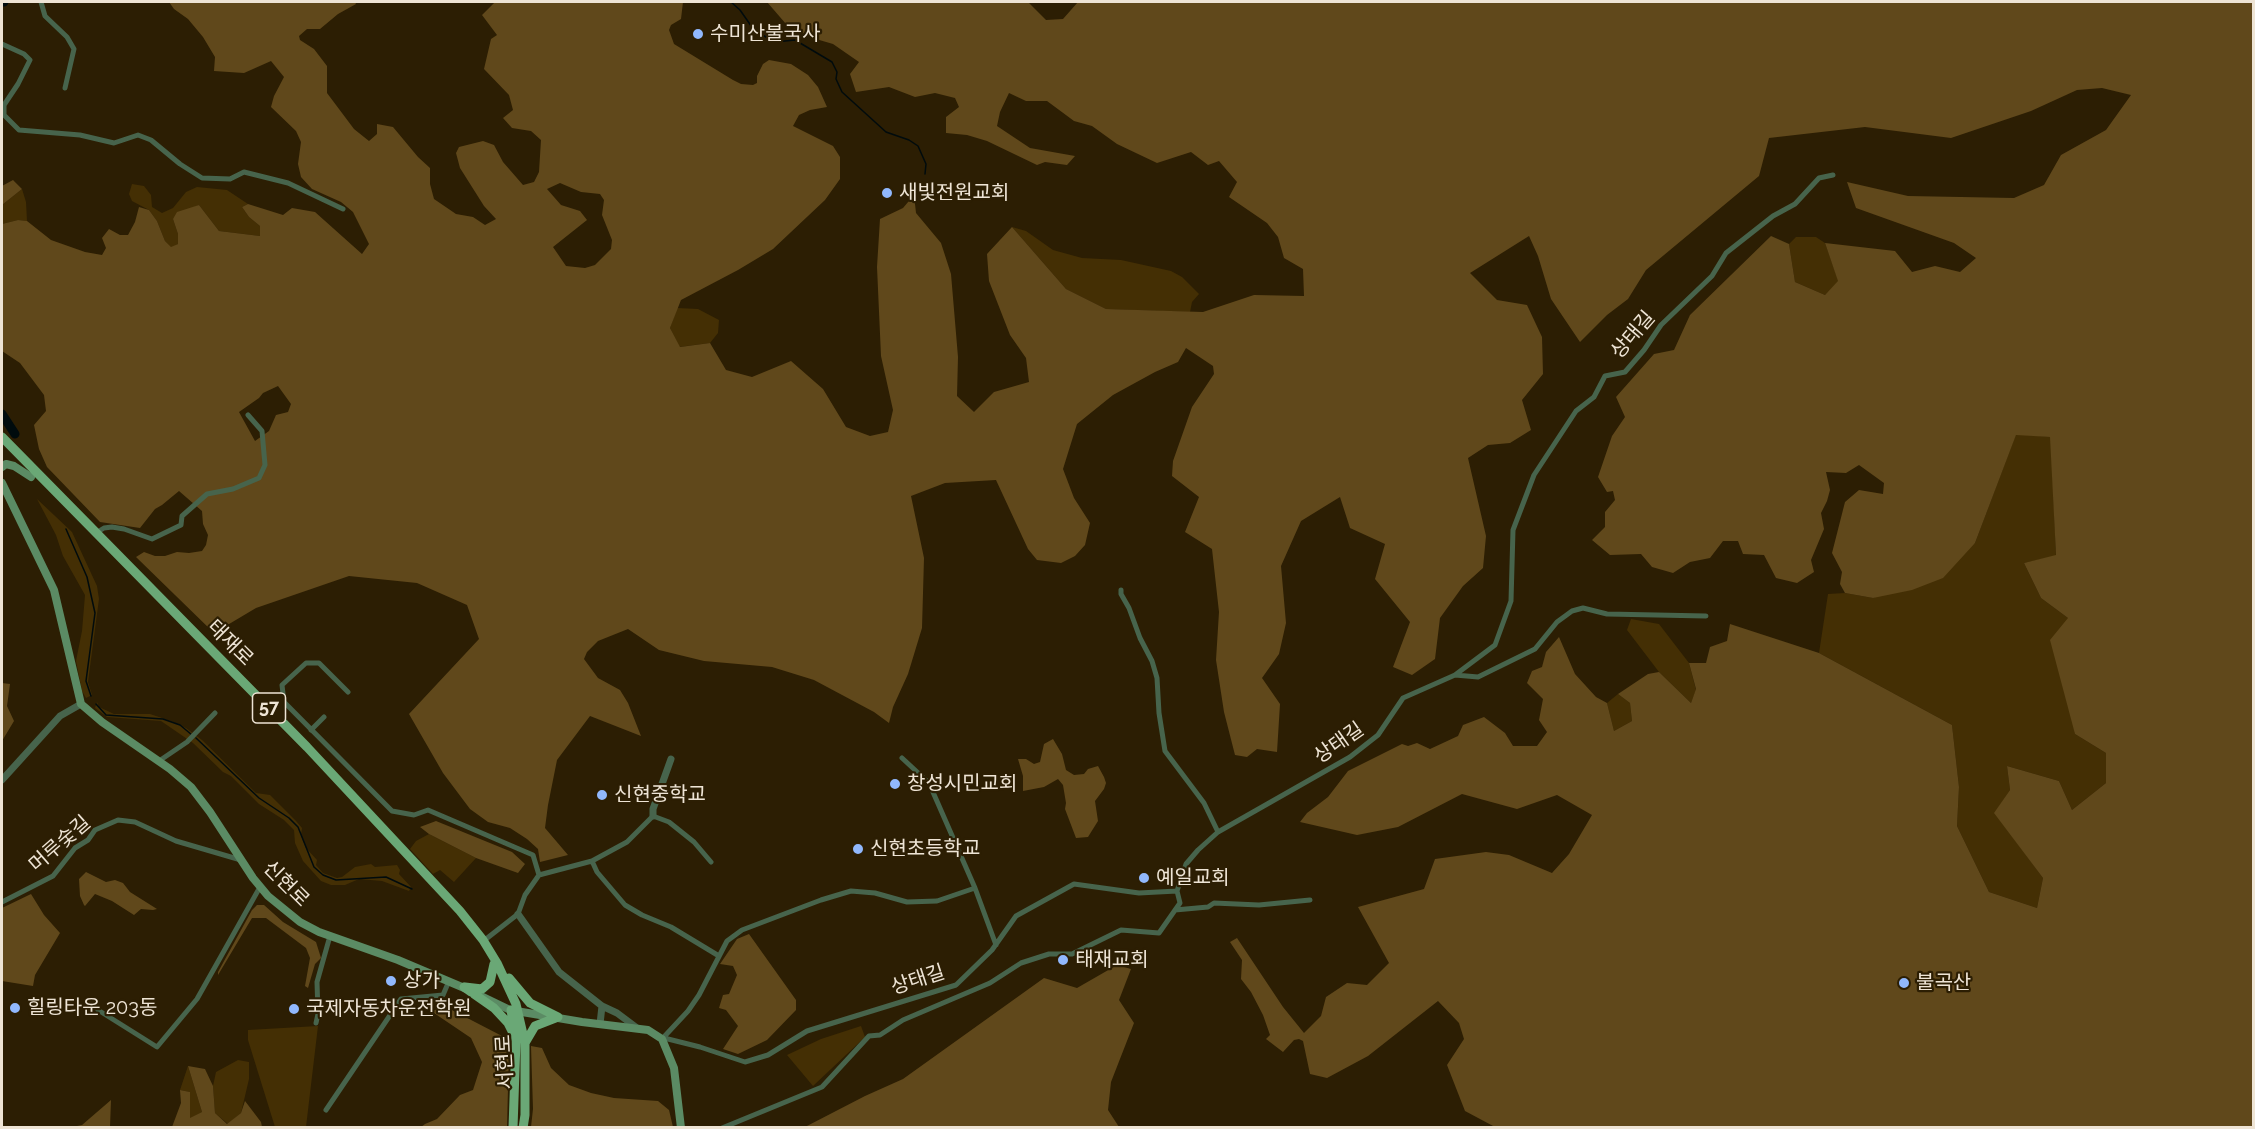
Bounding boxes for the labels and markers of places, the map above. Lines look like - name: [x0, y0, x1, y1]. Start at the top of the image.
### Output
- place label: 수미산불국사: [710, 22, 820, 46]
- marker: 수미산불국사: [691, 27, 705, 41]
- place label: 새빛전원교회: [899, 181, 1009, 205]
- marker: 새빛전원교회: [880, 186, 894, 200]
- place label: 창성시민교회: [907, 772, 1017, 796]
- marker: 창성시민교회: [888, 777, 902, 791]
- place label: 신현중학교: [614, 783, 706, 807]
- marker: 신현중학교: [595, 788, 609, 802]
- place label: 신현초등학교: [870, 837, 980, 861]
- marker: 신현초등학교: [851, 842, 865, 856]
- place label: 예일교회: [1156, 866, 1230, 890]
- marker: 예일교회: [1137, 871, 1151, 885]
- place label: 태재교회: [1075, 948, 1149, 972]
- marker: 태재교회: [1056, 953, 1070, 967]
- place label: 상가: [403, 969, 440, 993]
- place label: 불곡산: [1916, 971, 1971, 995]
- marker: 상가: [384, 974, 398, 988]
- marker: 불곡산: [1897, 976, 1911, 990]
- place label: 힐링타운 203동: [27, 996, 157, 1020]
- place label: 국제자동차운전학원: [306, 997, 472, 1021]
- marker: 힐링타운 203동: [8, 1001, 22, 1015]
- marker: 국제자동차운전학원: [287, 1002, 301, 1016]

